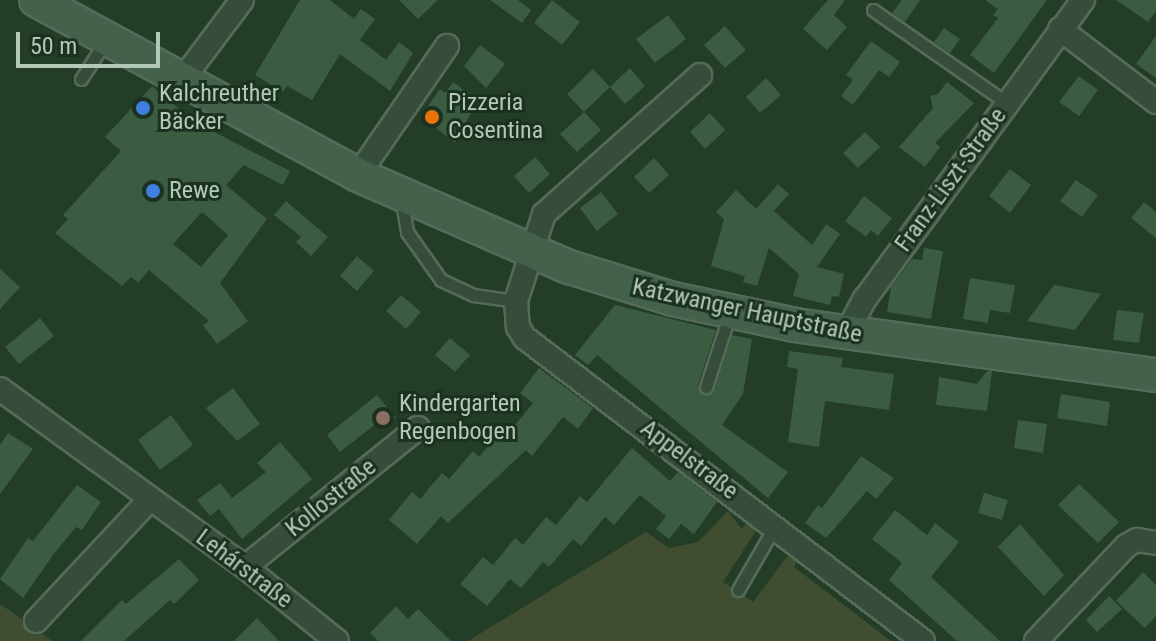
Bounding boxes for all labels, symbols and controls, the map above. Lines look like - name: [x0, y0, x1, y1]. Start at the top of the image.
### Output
- scale bar: [20, 16, 164, 66]
- text: 50 m: [30, 32, 77, 60]
- place label: Kalchreuther Bäcker: [159, 80, 279, 136]
- place label: Pizzeria Cosentina: [448, 89, 543, 145]
- marker: Kalchreuther Bäcker: [134, 99, 152, 117]
- street label: Franz-Liszt-Straße: [889, 102, 1013, 258]
- marker: Pizzeria Cosentina: [423, 108, 441, 126]
- place label: Rewe: [169, 177, 220, 205]
- marker: Rewe: [144, 182, 162, 200]
- street label: Katzwanger Hauptstraße: [630, 273, 864, 349]
- place label: Kindergarten Regenbogen: [399, 390, 521, 446]
- marker: Kindergarten Regenbogen: [374, 409, 392, 427]
- street label: Appelstraße: [635, 414, 743, 506]
- street label: Kollostraße: [280, 453, 382, 543]
- street label: Lehárstraße: [190, 523, 298, 615]

